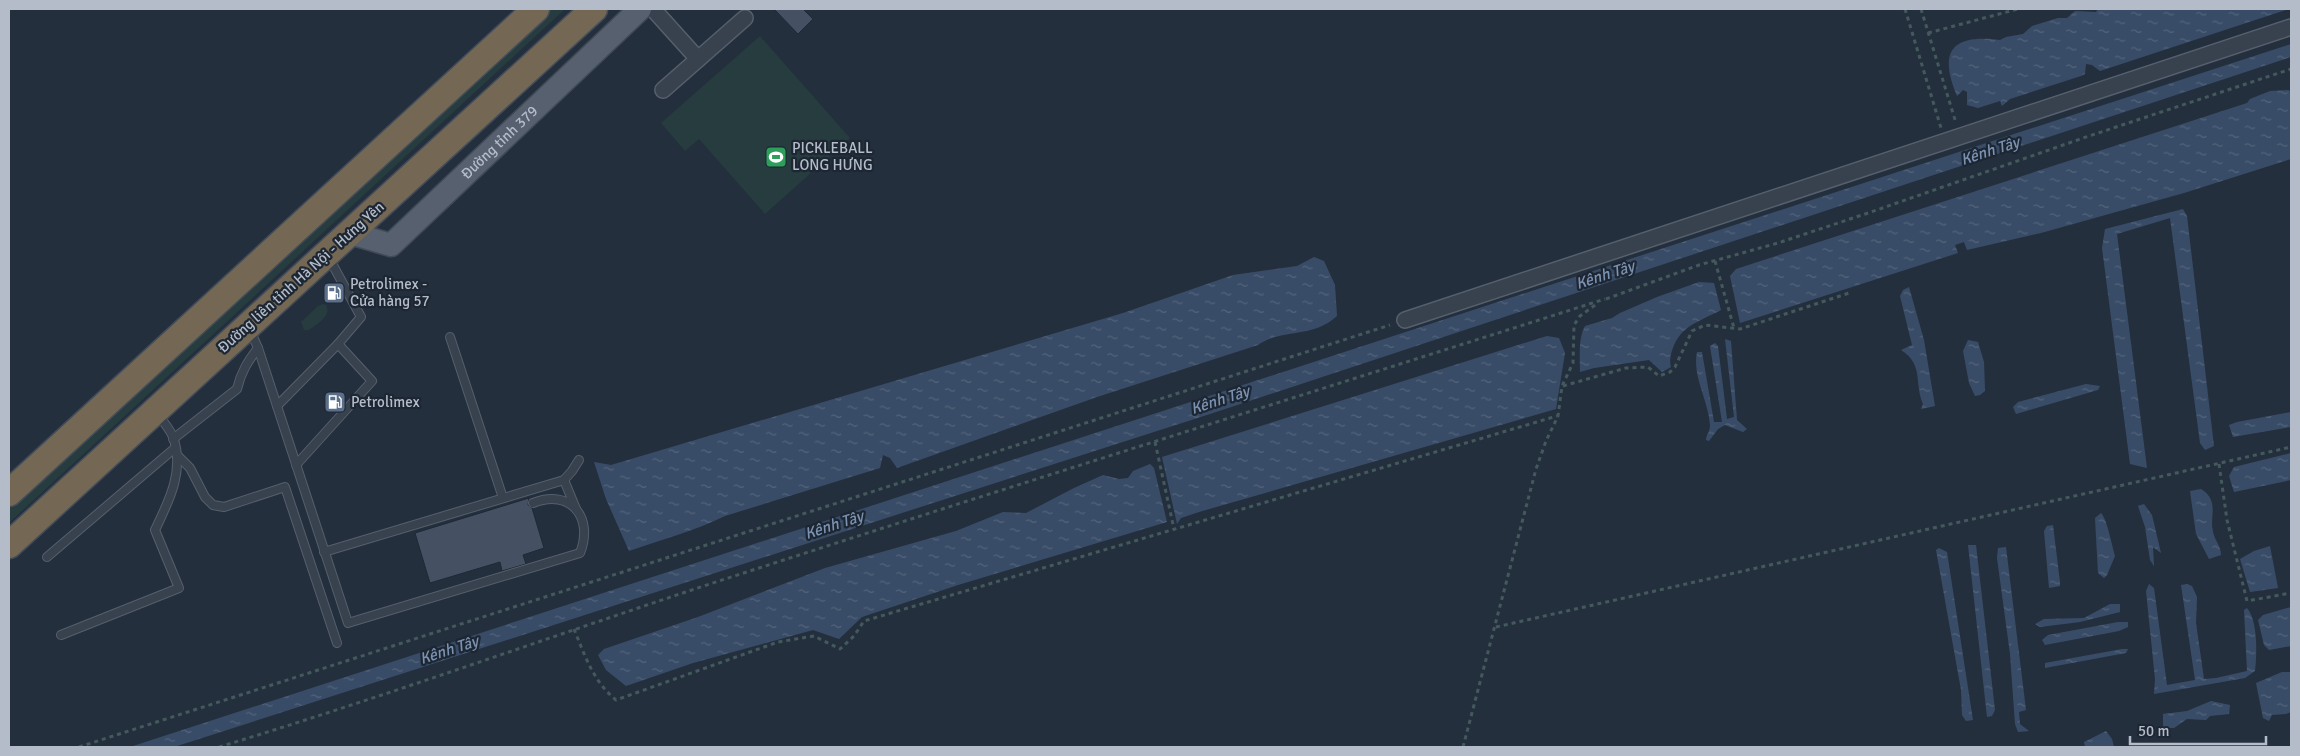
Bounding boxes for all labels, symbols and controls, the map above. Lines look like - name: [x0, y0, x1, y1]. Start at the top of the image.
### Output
- street label: Đường tỉnh 379: [457, 102, 541, 183]
- water label: Kênh Tây: [1958, 131, 2024, 170]
- place label: PICKLEBALL LONG HƯNG: [792, 139, 873, 174]
- sports icon: PICKLEBALL LONG HƯNG: [764, 145, 788, 169]
- street label: Đường liên tỉnh Hà Nội - Hưng Yên: [214, 198, 388, 356]
- water label: Kênh Tây: [1573, 255, 1639, 294]
- place label: Petrolimex - Cửa hàng 57: [350, 275, 430, 310]
- fuel station icon: Petrolimex - Cửa hàng 57: [322, 281, 346, 305]
- water label: Kênh Tây: [1188, 380, 1254, 419]
- fuel station icon: Petrolimex: [323, 390, 347, 414]
- place label: Petrolimex: [351, 393, 420, 411]
- water label: Kênh Tây: [802, 505, 868, 544]
- water label: Kênh Tây: [417, 630, 483, 669]
- scale bar: [2130, 714, 2266, 746]
- text: 50 m: [2138, 722, 2169, 740]

